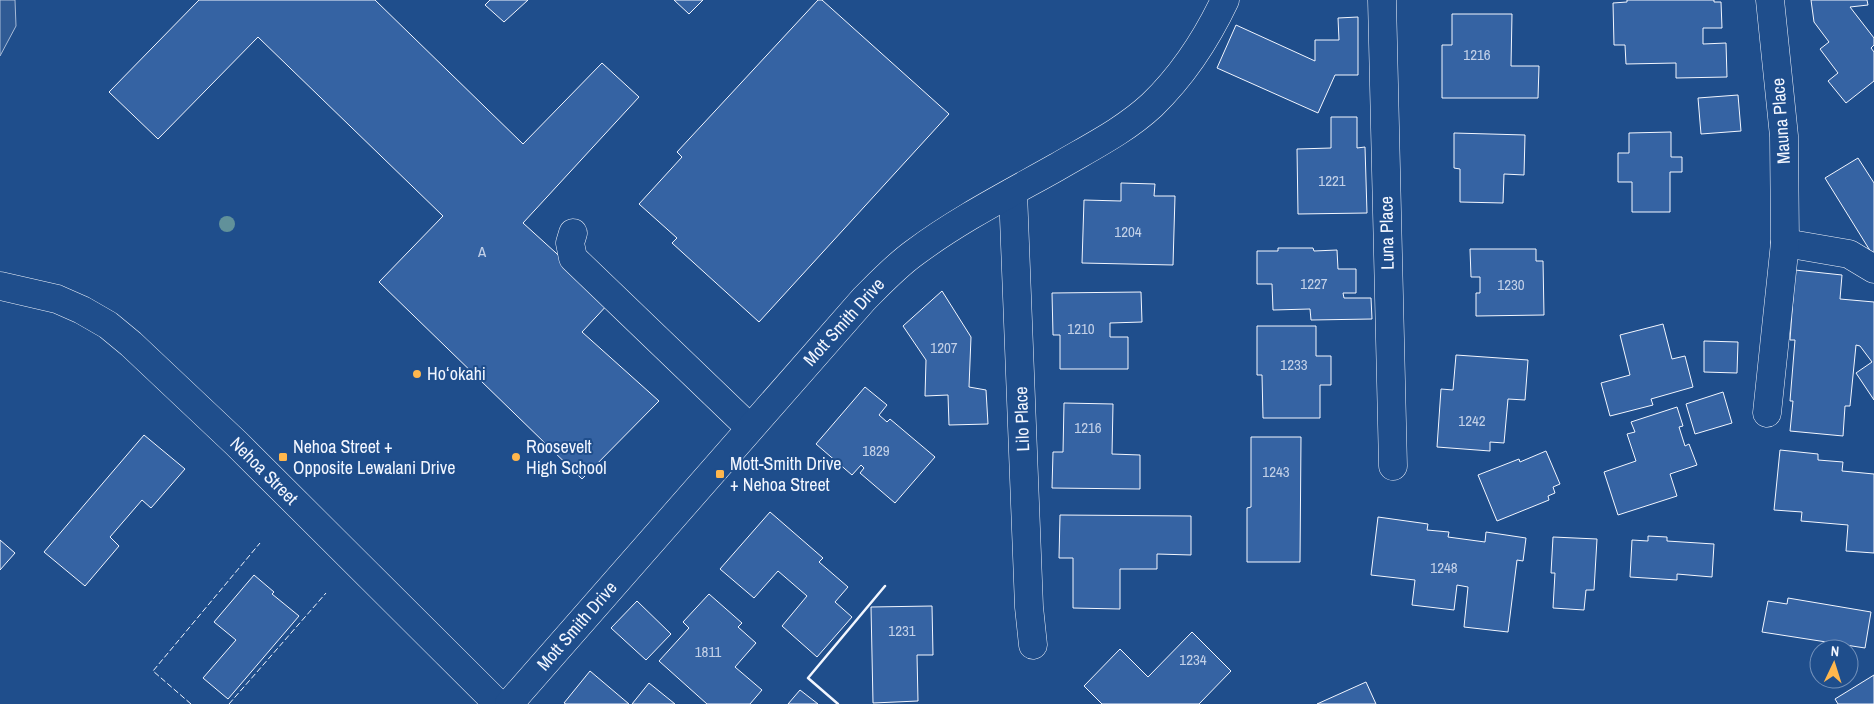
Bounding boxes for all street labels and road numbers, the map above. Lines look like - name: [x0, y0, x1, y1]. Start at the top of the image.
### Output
- street label: Mauna Place: [1765, 77, 1796, 165]
- street label: Luna Place: [1373, 196, 1400, 270]
- street label: Mott Smith Drive: [797, 272, 890, 371]
- street label: Lilo Place: [1008, 386, 1035, 452]
- street label: Nehoa Street: [225, 431, 304, 510]
- street label: Mott Smith Drive: [531, 576, 622, 676]

